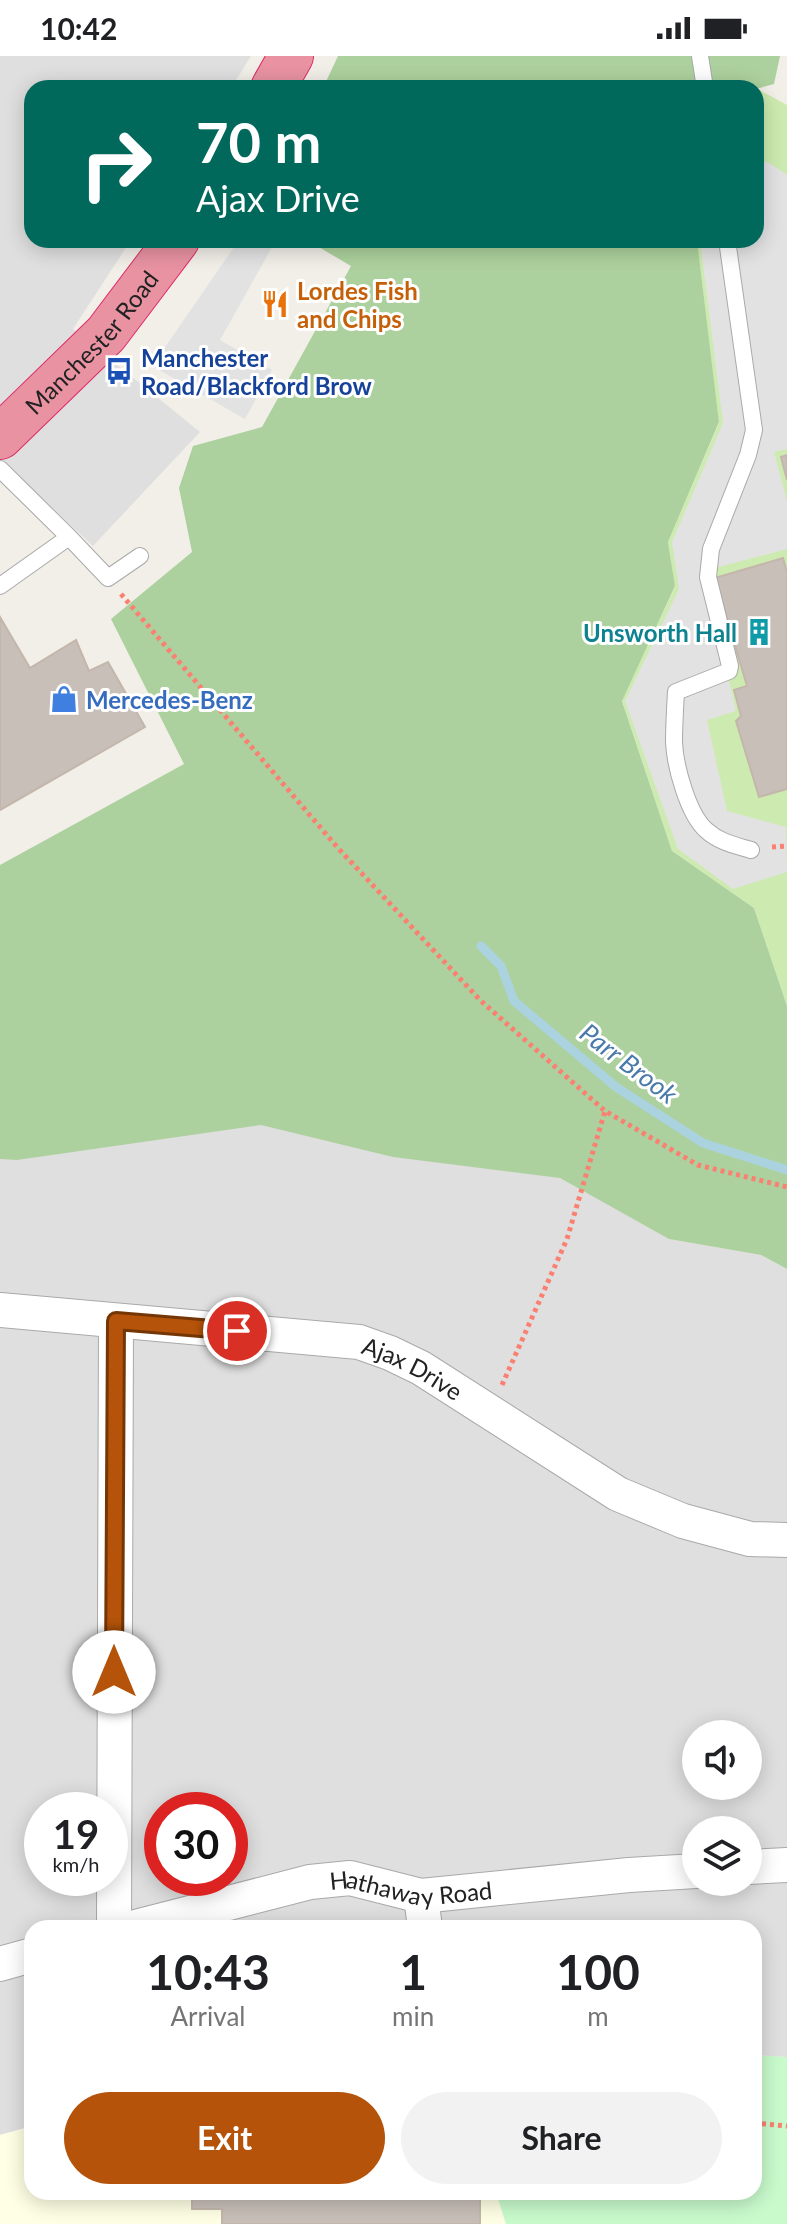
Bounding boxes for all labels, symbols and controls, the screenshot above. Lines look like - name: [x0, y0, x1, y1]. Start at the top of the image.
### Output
- text: 10:42: [40, 10, 117, 46]
- text: 70 m: [196, 108, 321, 175]
- icon: right: [64, 112, 168, 216]
- text: Ajax Drive: [196, 176, 360, 220]
- street label: Manchester Road: [19, 264, 164, 420]
- place label: Lordes Fish and Chips: [297, 276, 418, 333]
- restaurant icon: Lordes Fish and Chips: [260, 289, 290, 319]
- place label: Manchester Road/Blackford Brow: [141, 343, 372, 400]
- bus stop icon: Manchester Road/Blackford Brow: [104, 356, 134, 386]
- building icon: Unsworth Hall: [744, 617, 774, 647]
- place label: Unsworth Hall: [583, 618, 737, 647]
- shop icon: Mercedes-Benz: [49, 684, 79, 714]
- place label: Mercedes-Benz: [86, 685, 253, 714]
- water label: Parr Brook: [574, 1016, 684, 1110]
- pin: [203, 1297, 271, 1365]
- icon: arrive: [215, 1309, 259, 1353]
- street label: Ajax Drive: [359, 1330, 468, 1405]
- position arrow: [72, 1630, 156, 1714]
- map controls: [682, 1720, 762, 1896]
- button: sound: [682, 1720, 762, 1800]
- speed limit sign: 30: [144, 1792, 248, 1896]
- text: 19: [53, 1810, 99, 1858]
- button: layers: [682, 1816, 762, 1896]
- text: km/h: [53, 1852, 99, 1876]
- street label: Hathaway Road: [328, 1863, 493, 1910]
- text: 10:43: [146, 1943, 270, 2000]
- text: 1: [399, 1943, 427, 2000]
- text: 100: [556, 1943, 640, 2000]
- text: Arrival: [171, 2000, 245, 2032]
- text: min: [392, 2000, 434, 2032]
- text: m: [587, 2000, 609, 2032]
- button: Exit: [64, 2092, 385, 2184]
- button: Share: [401, 2092, 722, 2184]

